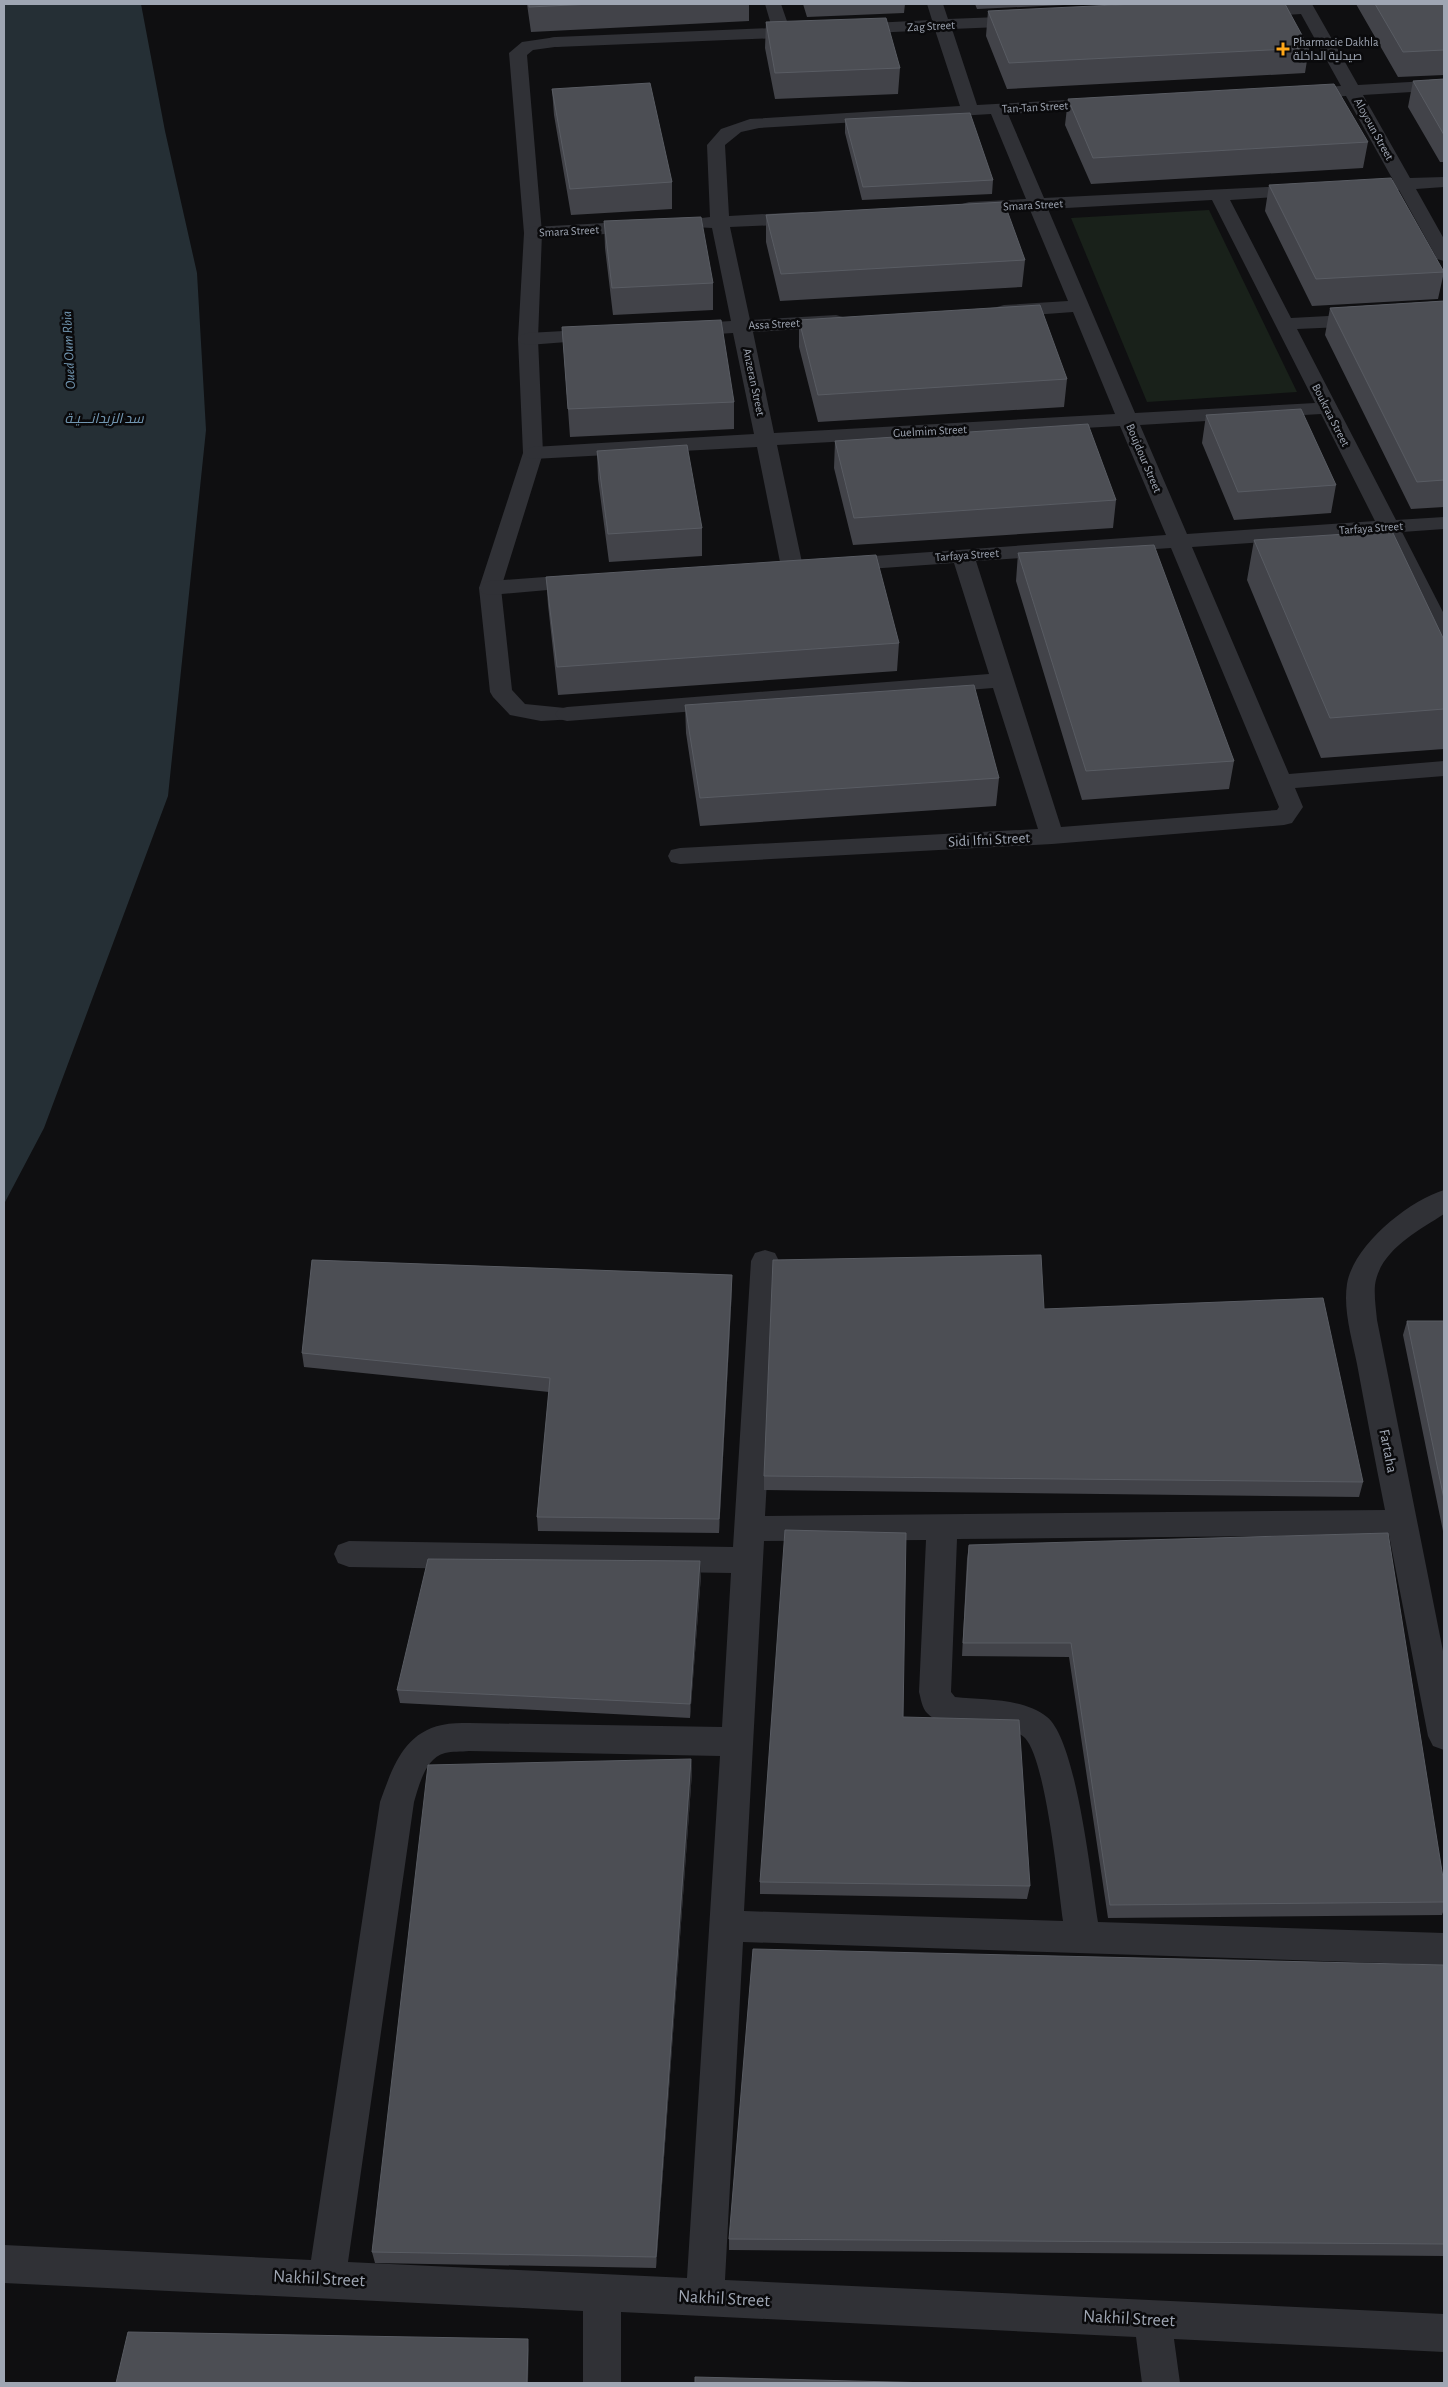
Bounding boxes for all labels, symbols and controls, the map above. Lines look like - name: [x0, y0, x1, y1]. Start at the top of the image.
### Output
- street label: Zag Street: [907, 19, 955, 33]
- place label: Pharmacie Dakhla صيدلية الداخلة: [1293, 36, 1379, 63]
- marker: Pharmacie Dakhla صيدلية الداخلة: [1277, 43, 1289, 55]
- street label: Aloyoun Street: [1351, 96, 1396, 163]
- street label: Tan-Tan Street: [1001, 99, 1069, 115]
- street label: Smara Street: [1003, 197, 1063, 213]
- street label: Smara Street: [539, 223, 599, 239]
- water label: Oued Oum Rbia: [60, 310, 78, 390]
- street label: Assa Street: [748, 317, 800, 331]
- street label: Anzeran Street: [741, 347, 767, 417]
- street label: Boukraa Street: [1310, 382, 1352, 449]
- water label: سد الزيدانـــيـة: [64, 412, 144, 427]
- street label: Boujdour Street: [1123, 422, 1164, 495]
- street label: Guelmim Street: [893, 423, 967, 439]
- street label: Tarfaya Street: [1339, 520, 1404, 537]
- street label: Tarfaya Street: [935, 547, 1000, 564]
- street label: Sidi Ifni Street: [948, 830, 1031, 850]
- street label: Fartaha: [1376, 1428, 1400, 1474]
- street label: Nakhil Street: [273, 2268, 366, 2290]
- street label: Nakhil Street: [678, 2288, 771, 2310]
- street label: Nakhil Street: [1083, 2308, 1176, 2330]

